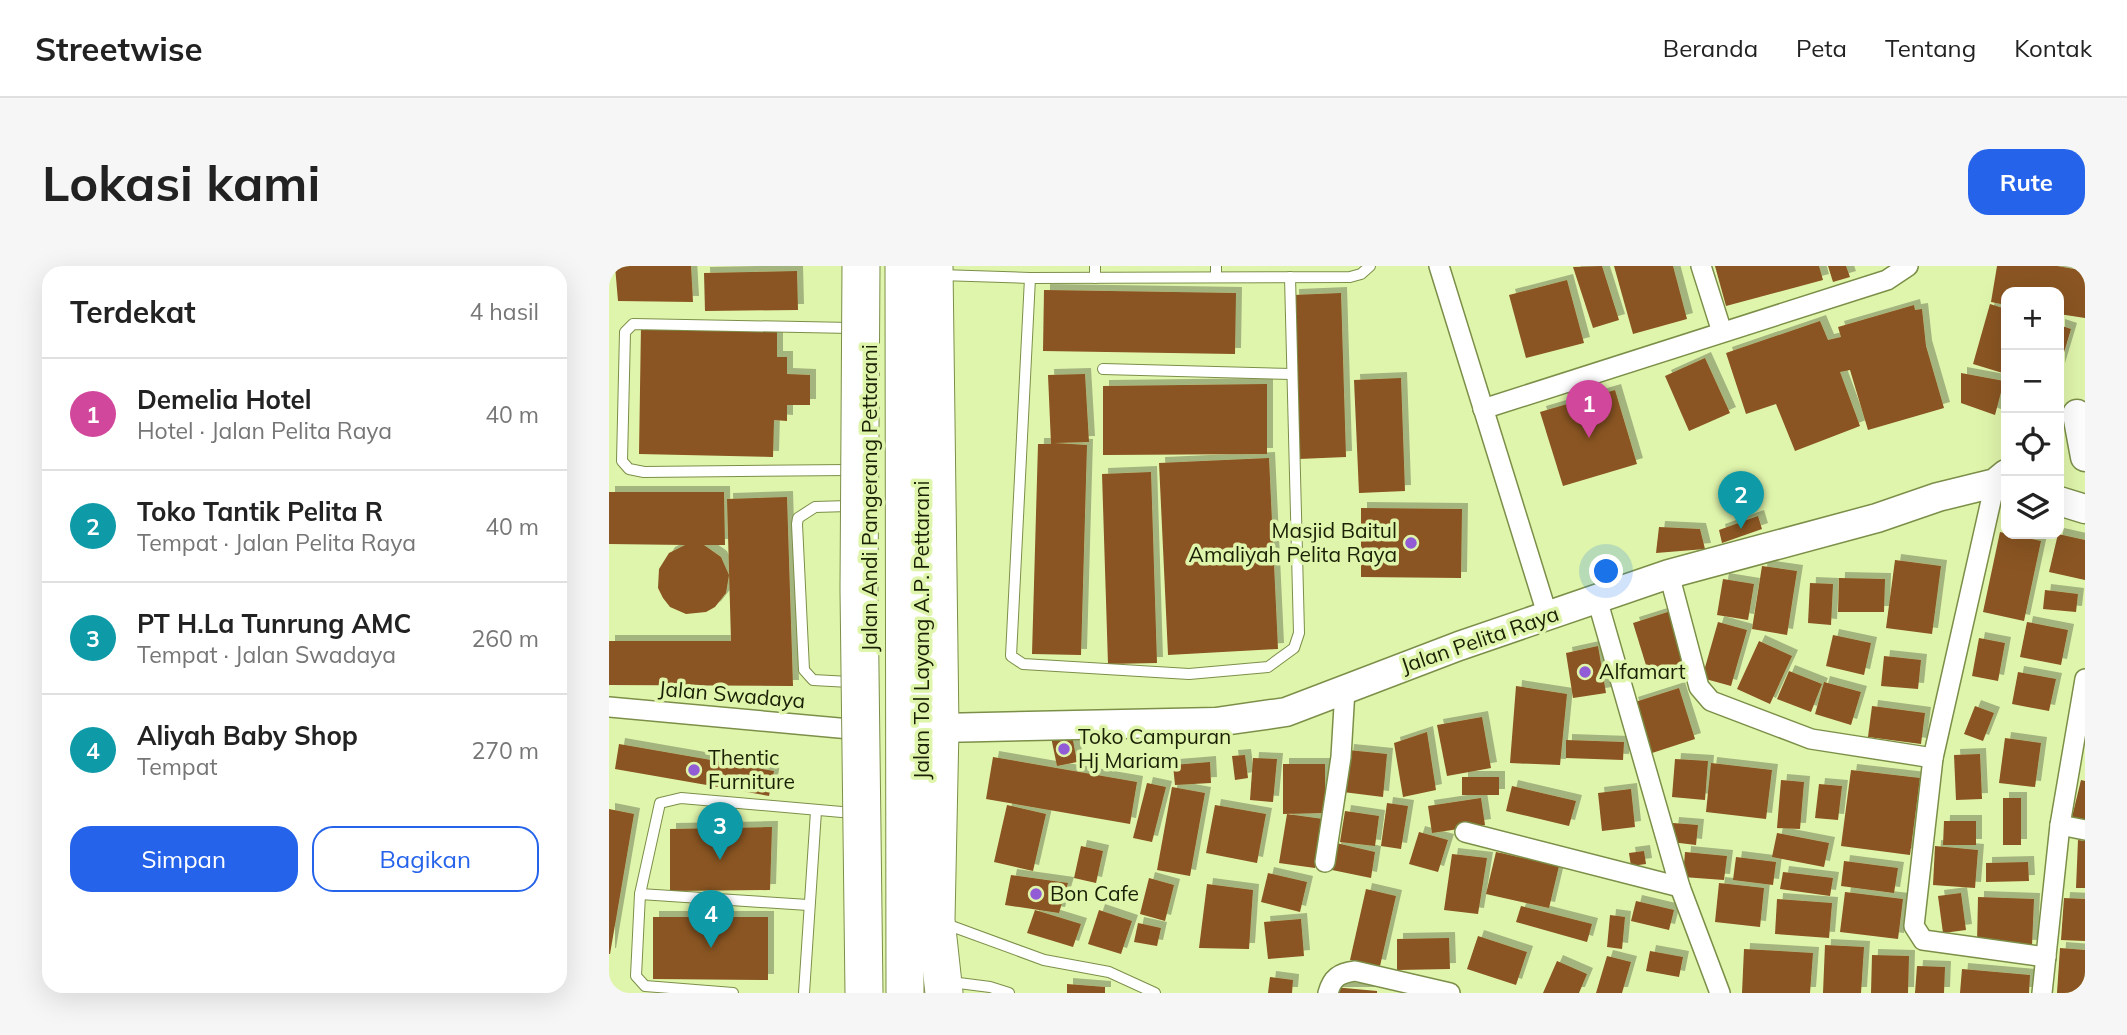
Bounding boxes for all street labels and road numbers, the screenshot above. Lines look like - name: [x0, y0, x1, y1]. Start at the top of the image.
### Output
- street label: Jalan Andi Pangerang Pettarani: [856, 344, 882, 652]
- street label: Jalan Tol Layang A.P. Pettarani: [908, 481, 934, 779]
- street label: Jalan Pelita Raya: [1397, 600, 1562, 678]
- street label: Jalan Swadaya: [658, 675, 807, 713]

